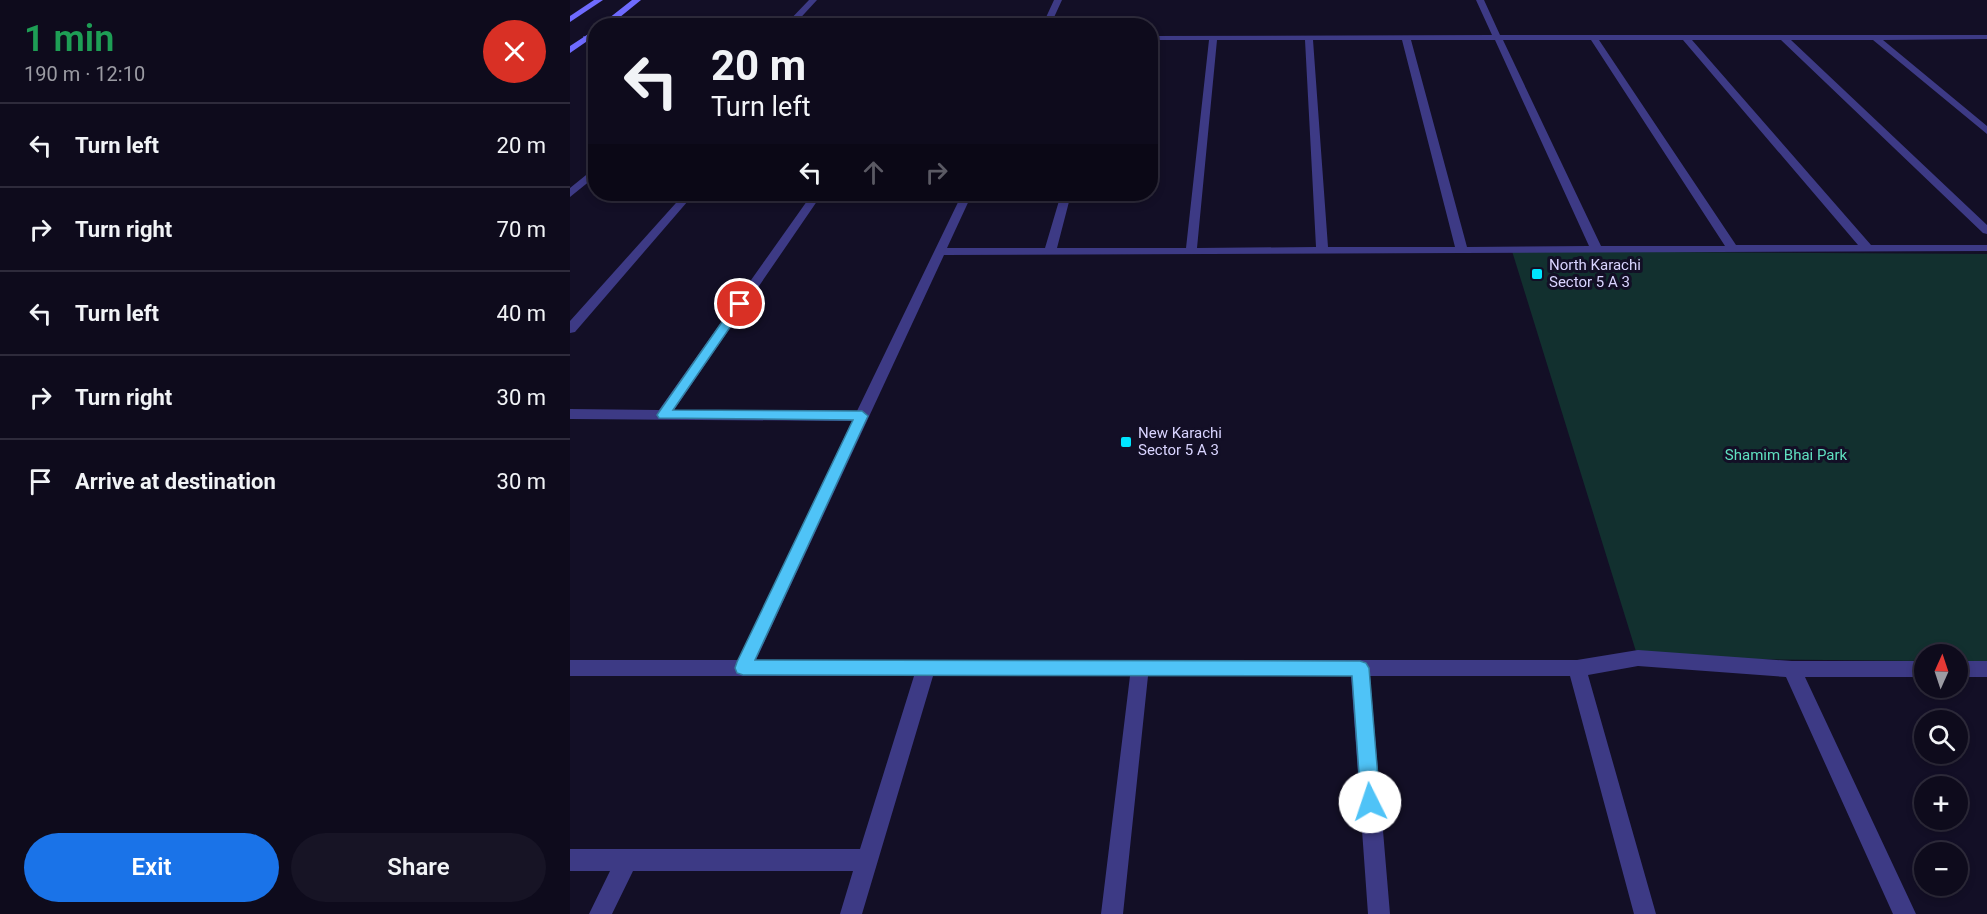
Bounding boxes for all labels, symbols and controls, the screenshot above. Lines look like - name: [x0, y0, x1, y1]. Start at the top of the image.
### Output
- text: 1 min: [24, 18, 114, 60]
- button: close: [483, 20, 546, 83]
- text: 20 m: [711, 41, 806, 90]
- icon: left: [612, 42, 690, 120]
- text: 190 m · 12:10: [24, 62, 145, 86]
- text: Turn left: [711, 91, 811, 123]
- icon: left: [24, 129, 57, 162]
- text: Turn left: [75, 133, 159, 158]
- text: 20 m: [497, 133, 546, 158]
- icon: left: [794, 156, 827, 189]
- icon: ahead: [857, 156, 890, 189]
- icon: right: [920, 156, 953, 189]
- icon: right: [24, 213, 57, 246]
- text: Turn right: [75, 217, 172, 242]
- text: 70 m: [497, 217, 546, 242]
- place label: North Karachi Sector 5 A 3: [1549, 256, 1641, 291]
- marker: North Karachi Sector 5 A 3: [1530, 267, 1544, 281]
- pin: [714, 278, 765, 329]
- icon: arrive: [723, 287, 756, 320]
- icon: left: [24, 297, 57, 330]
- text: Turn left: [75, 301, 159, 326]
- text: 40 m: [497, 301, 546, 326]
- icon: right: [24, 381, 57, 414]
- text: Turn right: [75, 385, 172, 410]
- text: 30 m: [497, 385, 546, 410]
- place label: New Karachi Sector 5 A 3: [1138, 424, 1222, 459]
- marker: New Karachi Sector 5 A 3: [1119, 435, 1133, 449]
- park label: Shamim Bhai Park: [1725, 446, 1848, 464]
- icon: arrive: [24, 465, 57, 498]
- text: Arrive at destination: [75, 469, 276, 494]
- text: 30 m: [497, 469, 546, 494]
- north arrow: [1914, 644, 1968, 698]
- map controls: [1914, 644, 1968, 896]
- button: search: [1914, 710, 1968, 764]
- position arrow: [1338, 770, 1402, 834]
- button: +: [1914, 776, 1968, 830]
- button: Exit: [24, 833, 279, 902]
- button: Share: [291, 833, 546, 902]
- button: −: [1914, 842, 1968, 896]

